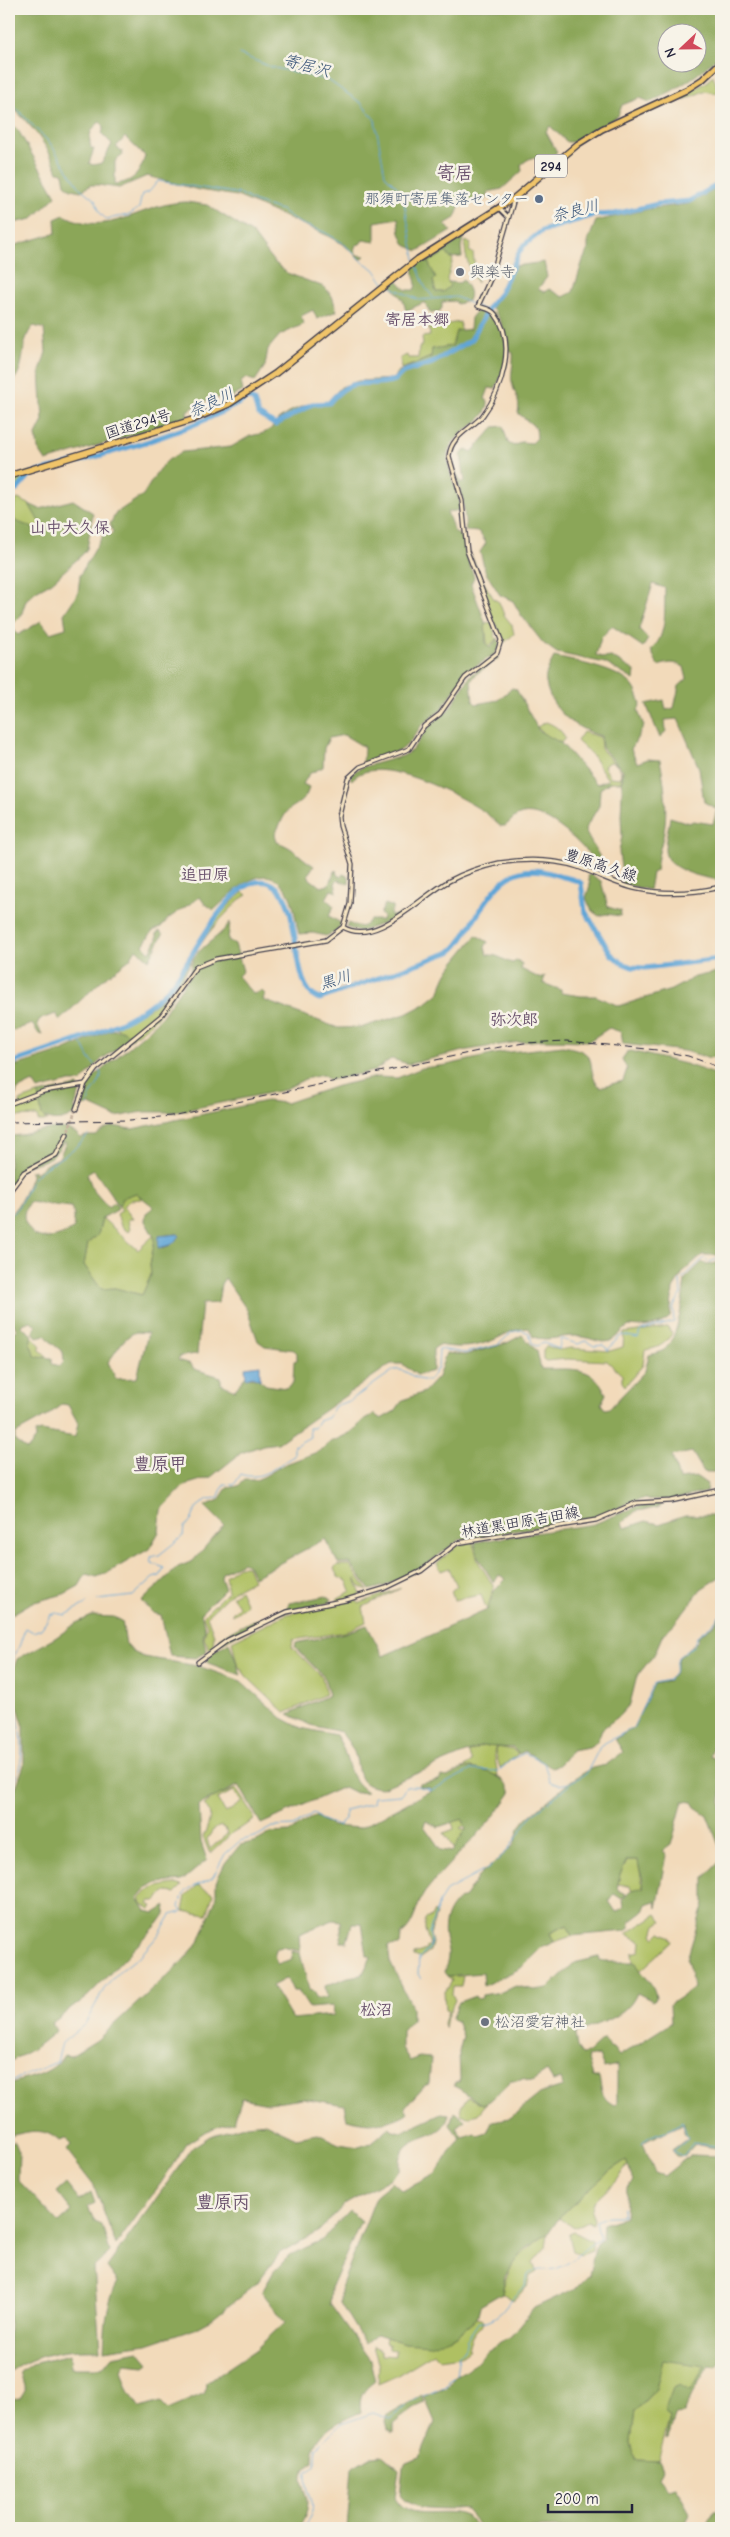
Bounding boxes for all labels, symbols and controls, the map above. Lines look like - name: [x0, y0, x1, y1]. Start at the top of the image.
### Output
- north arrow: [658, 22, 708, 72]
- text: N: [661, 45, 680, 60]
- water label: 寄居沢: [281, 51, 333, 81]
- road number: 294: [535, 154, 567, 178]
- district label: 寄居: [437, 163, 473, 184]
- place label: 那須町寄居集落センター: [365, 190, 529, 208]
- marker: 那須町寄居集落センター: [533, 193, 545, 205]
- water label: 奈良川: [550, 196, 601, 226]
- place label: 與楽寺: [470, 263, 515, 281]
- marker: 與楽寺: [454, 266, 466, 278]
- district label: 寄居本郷: [385, 311, 449, 329]
- water label: 奈良川: [186, 385, 237, 421]
- street label: 国道294号: [103, 405, 173, 443]
- district label: 山中大久保: [30, 519, 110, 537]
- street label: 豊原高久線: [563, 845, 639, 885]
- district label: 追田原: [181, 866, 229, 884]
- water label: 黒川: [317, 967, 353, 993]
- district label: 弥次郎: [490, 1011, 538, 1029]
- district label: 豊原甲: [133, 1454, 187, 1475]
- street label: 林道黒田原吉田線: [459, 1503, 581, 1541]
- district label: 松沼: [360, 2001, 392, 2019]
- place label: 松沼愛宕神社: [495, 2013, 585, 2031]
- marker: 松沼愛宕神社: [479, 2016, 491, 2028]
- district label: 豊原丙: [196, 2192, 250, 2213]
- scale bar: [548, 2482, 631, 2514]
- text: 200 m: [555, 2490, 599, 2508]

